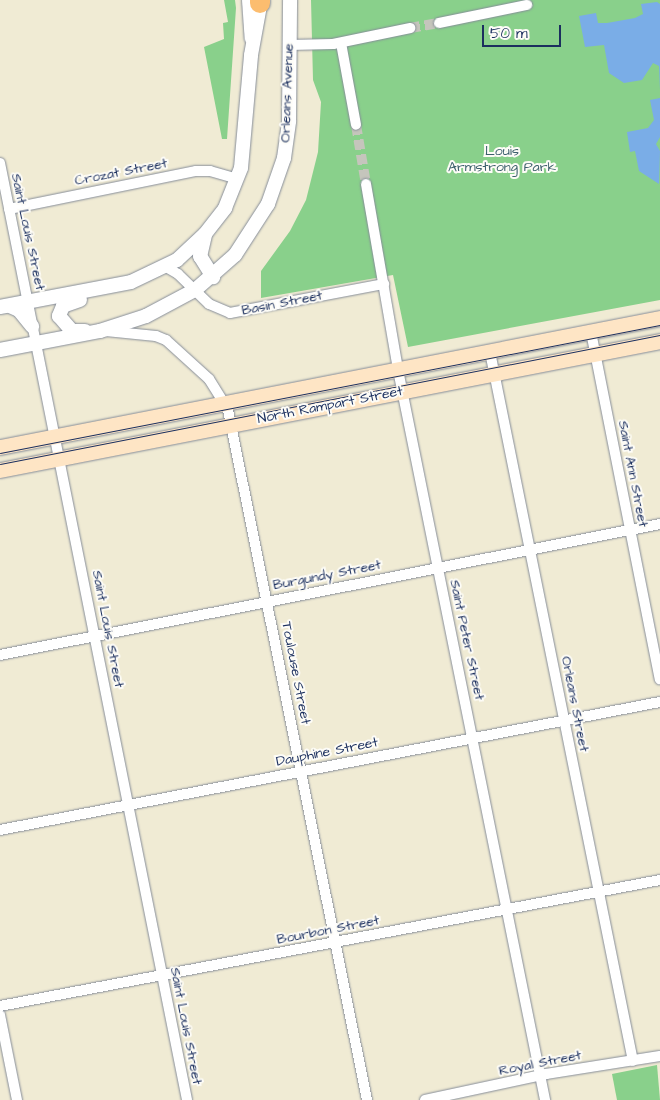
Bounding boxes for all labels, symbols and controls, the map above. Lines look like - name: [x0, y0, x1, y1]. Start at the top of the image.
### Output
- scale bar: [485, 15, 564, 47]
- text: 50 m: [490, 23, 528, 44]
- street label: Orleans Avenue: [277, 43, 297, 143]
- park label: Louis Armstrong Park: [448, 143, 556, 176]
- street label: Crozat Street: [73, 155, 169, 189]
- street label: Saint Louis Street: [7, 172, 49, 292]
- street label: Basin Street: [240, 287, 324, 319]
- street label: North Rampart Street: [256, 383, 404, 427]
- street label: Saint Ann Street: [614, 419, 652, 529]
- street label: Burgundy Street: [272, 556, 382, 594]
- street label: Saint Louis Street: [88, 569, 128, 689]
- street label: Saint Peter Street: [446, 578, 488, 702]
- street label: Toulouse Street: [278, 620, 314, 726]
- street label: Orleans Street: [558, 655, 592, 753]
- street label: Dauphine Street: [275, 734, 379, 770]
- street label: Bourbon Street: [275, 912, 381, 948]
- street label: Saint Louis Street: [166, 966, 206, 1086]
- street label: Royal Street: [497, 1047, 583, 1079]

